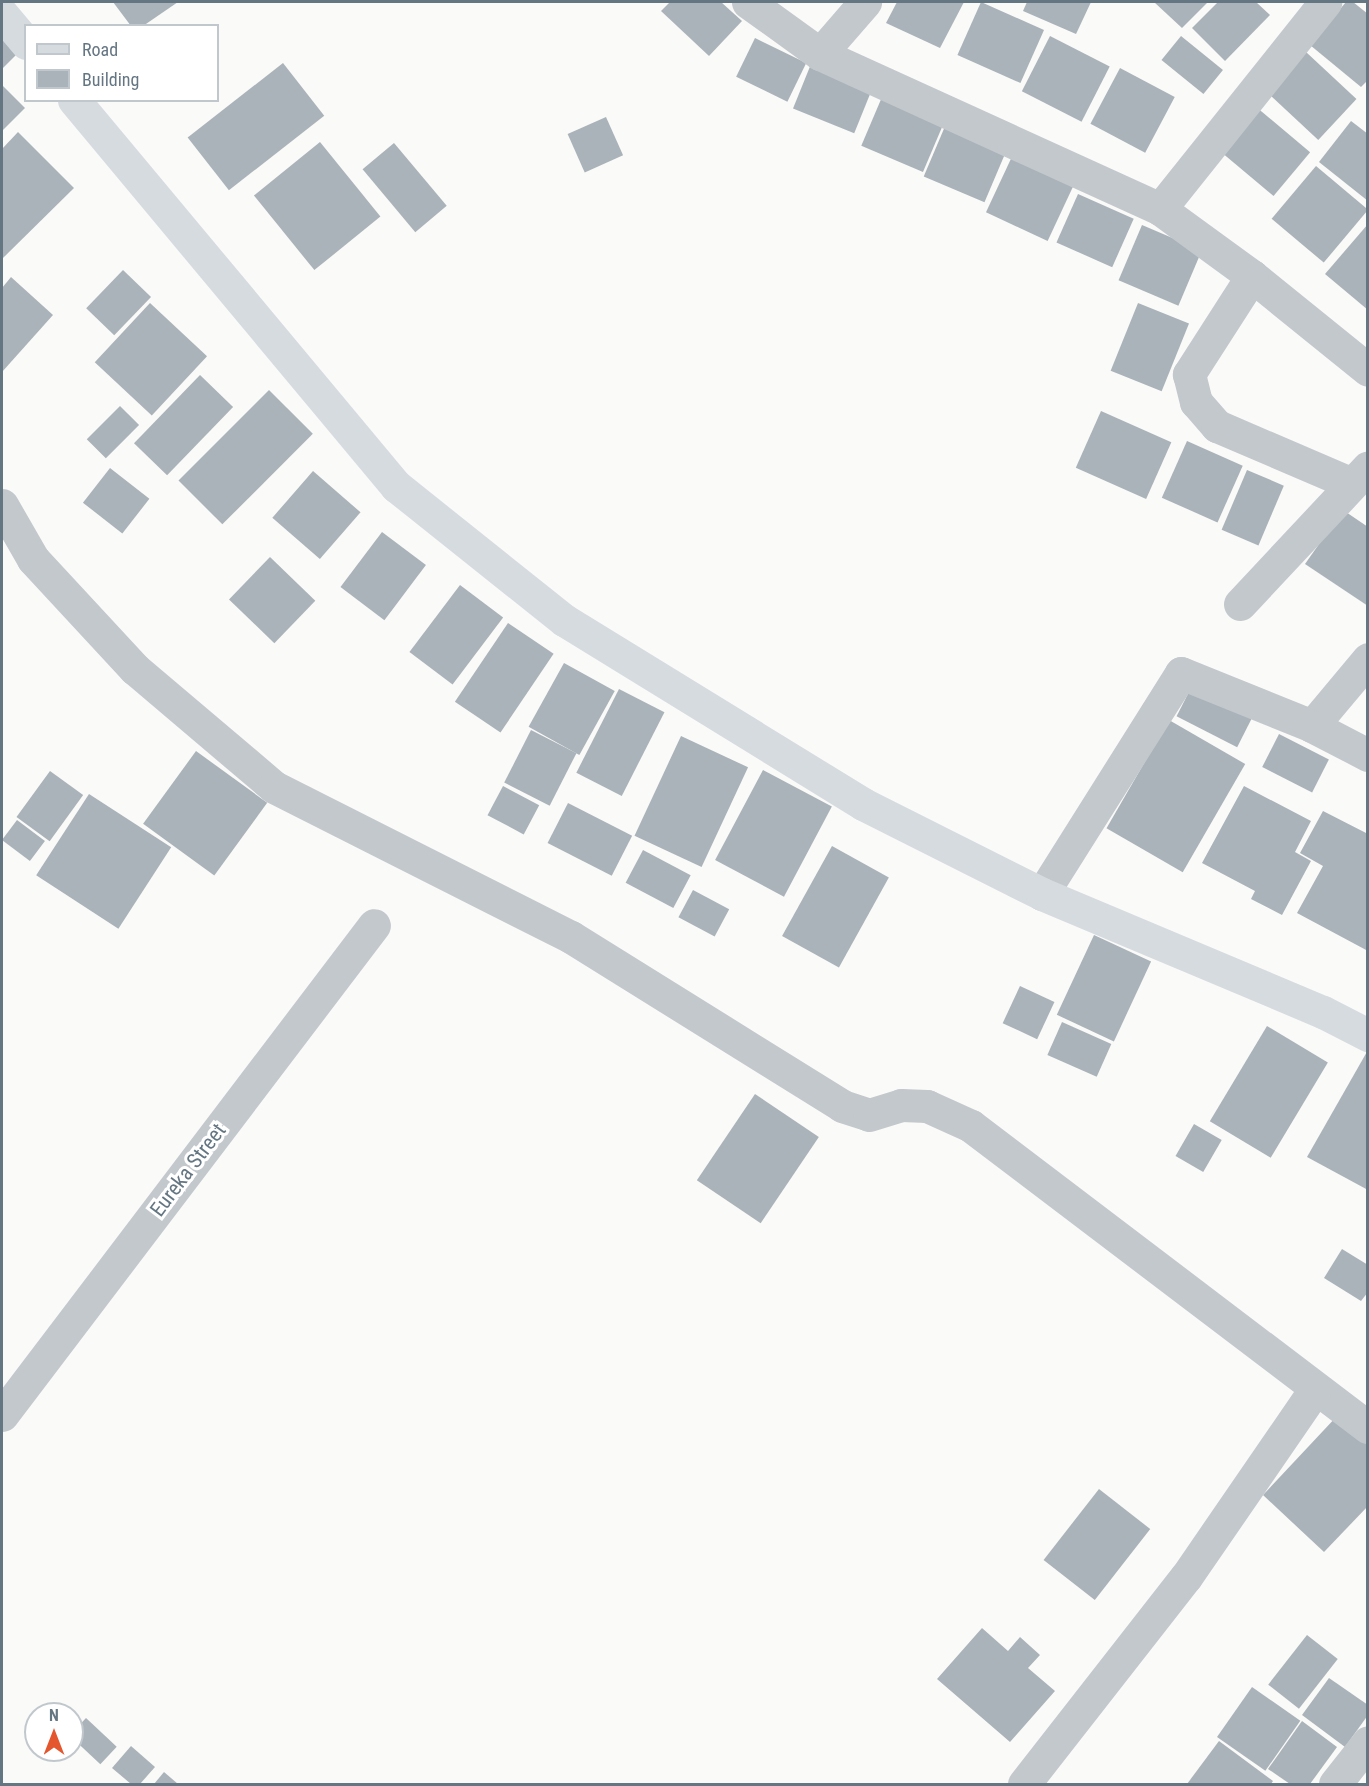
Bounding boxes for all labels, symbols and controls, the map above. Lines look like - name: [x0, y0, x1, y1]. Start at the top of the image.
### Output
- legend: [24, 24, 219, 102]
- text: Road: [82, 39, 118, 60]
- text: Building: [82, 69, 139, 90]
- street label: Eureka Street: [145, 1118, 231, 1222]
- north arrow: [24, 1702, 84, 1762]
- text: N: [49, 1706, 59, 1725]

